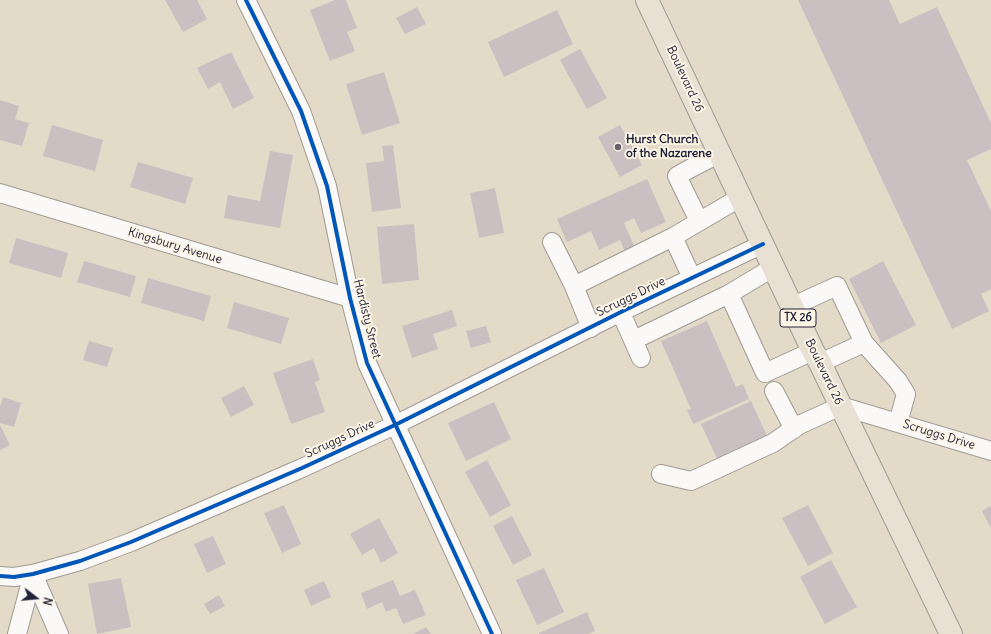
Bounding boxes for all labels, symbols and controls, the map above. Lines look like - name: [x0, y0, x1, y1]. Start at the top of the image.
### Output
- street label: Boulevard 26: [663, 44, 707, 114]
- place label: Hurst Church of the Nazarene: [626, 133, 712, 161]
- marker: Hurst Church of the Nazarene: [613, 142, 623, 152]
- street label: Kingsbury Avenue: [126, 225, 224, 267]
- street label: Scruggs Drive: [594, 274, 668, 320]
- street label: Hardisty Street: [350, 278, 384, 360]
- road number: TX 26: [780, 309, 816, 327]
- street label: Boulevard 26: [802, 337, 846, 407]
- street label: Scruggs Drive: [303, 417, 377, 461]
- street label: Scruggs Drive: [901, 417, 977, 453]
- north arrow: [16, 578, 56, 618]
- text: N: [40, 596, 55, 607]

